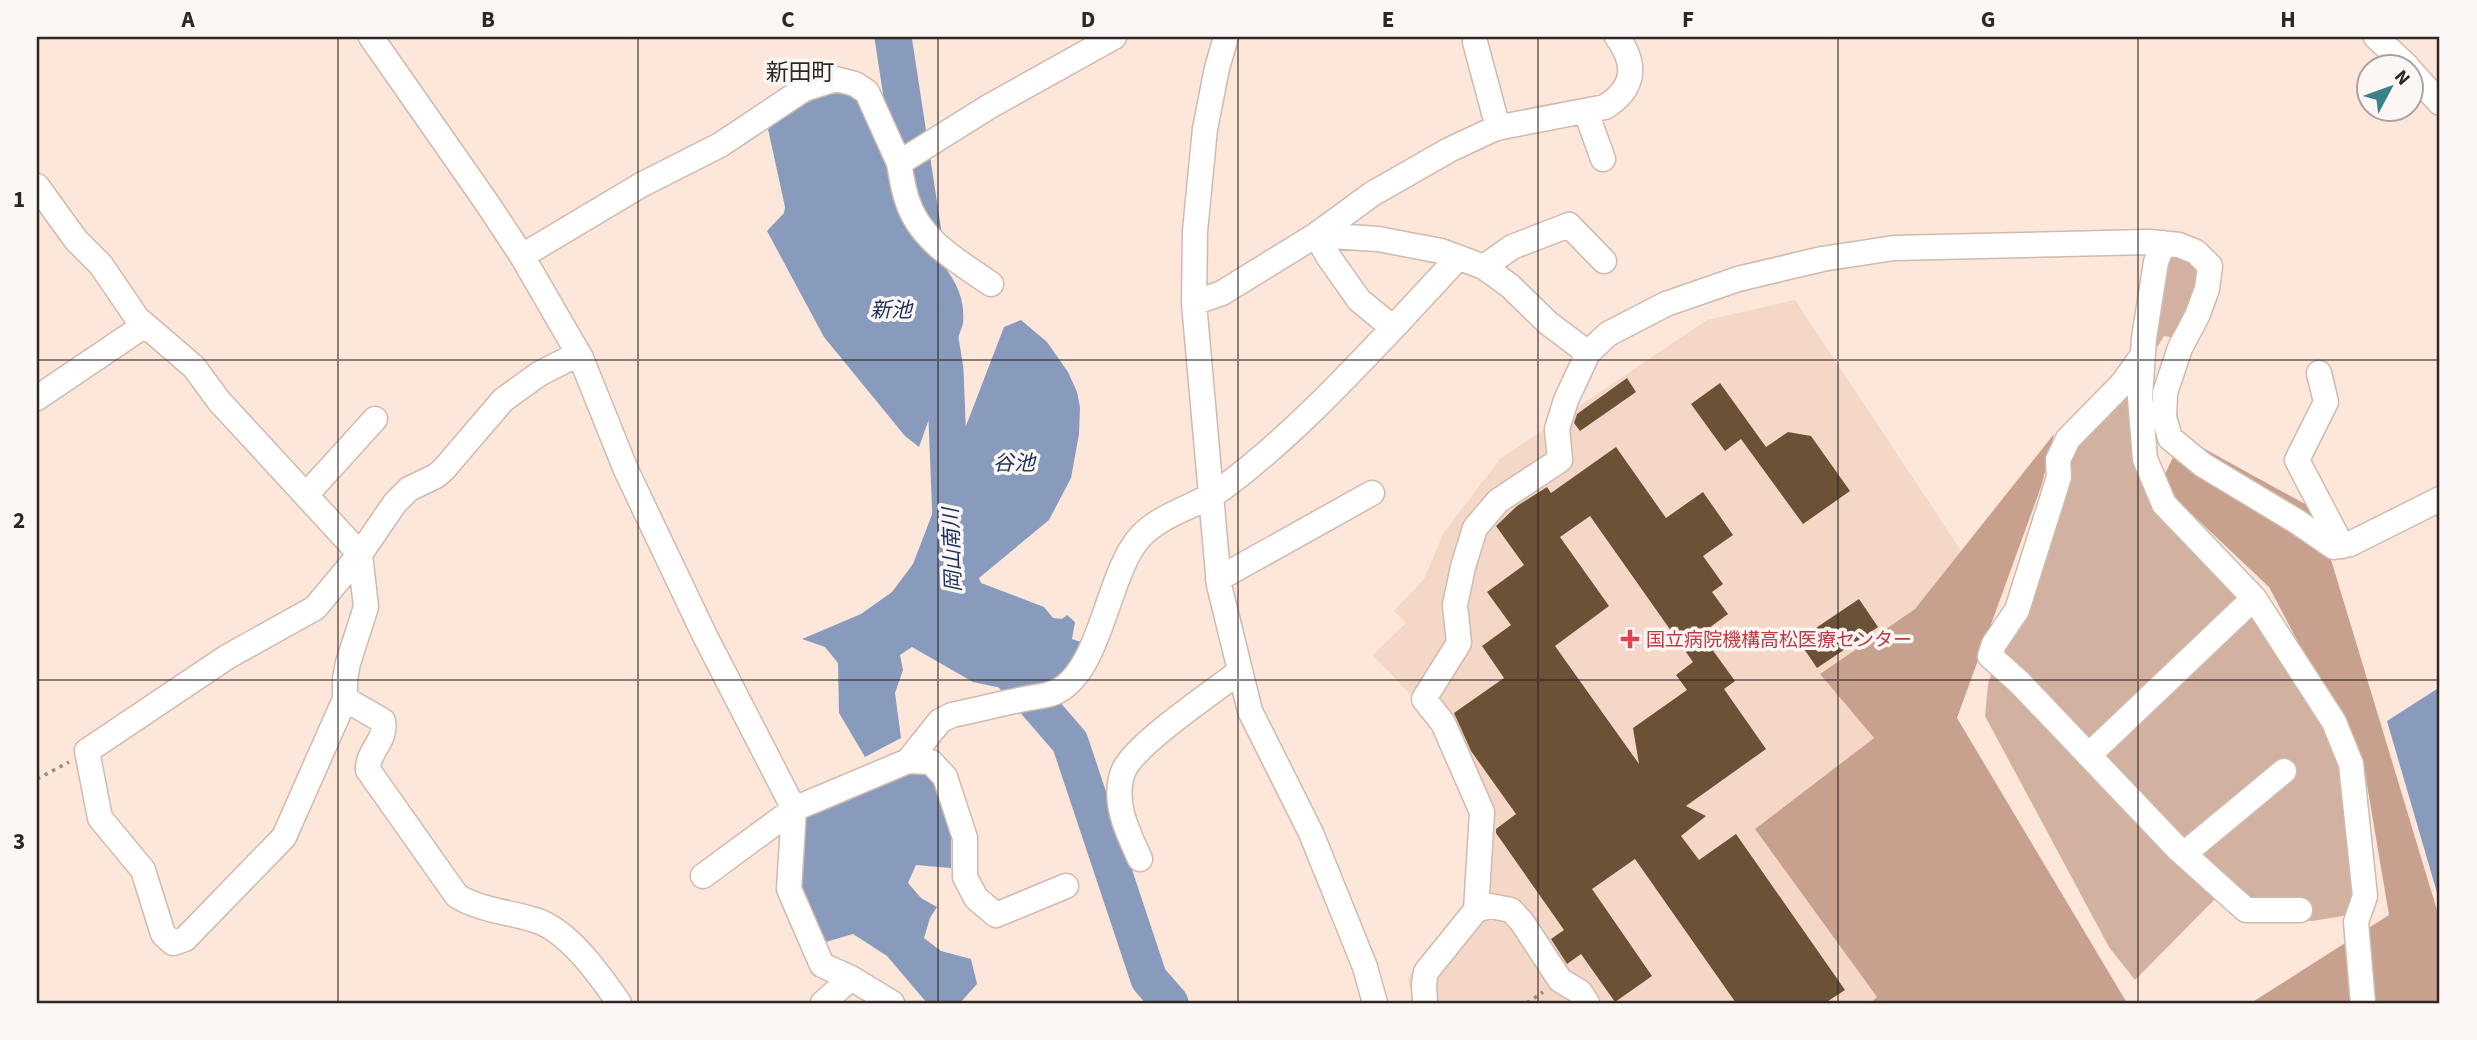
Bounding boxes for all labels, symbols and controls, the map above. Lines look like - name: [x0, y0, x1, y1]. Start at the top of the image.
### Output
- text: A: [180, 3, 195, 36]
- text: B: [481, 3, 495, 36]
- text: C: [781, 3, 795, 36]
- text: D: [1081, 3, 1095, 36]
- text: E: [1382, 3, 1394, 36]
- text: F: [1682, 3, 1694, 36]
- text: G: [1981, 3, 1995, 36]
- text: H: [2280, 3, 2296, 36]
- north arrow: [2354, 52, 2424, 122]
- district label: 新田町: [766, 56, 835, 89]
- text: N: [2387, 64, 2416, 91]
- text: 1: [13, 183, 25, 216]
- water label: 新池: [870, 295, 914, 325]
- water label: 谷池: [993, 448, 1037, 478]
- text: 2: [13, 504, 25, 537]
- water label: 岡山南川: [935, 506, 968, 592]
- place label: 国立病院機構高松医療センター: [1646, 627, 1912, 654]
- marker: 国立病院機構高松医療センター: [1620, 629, 1640, 649]
- text: 3: [13, 825, 25, 858]

